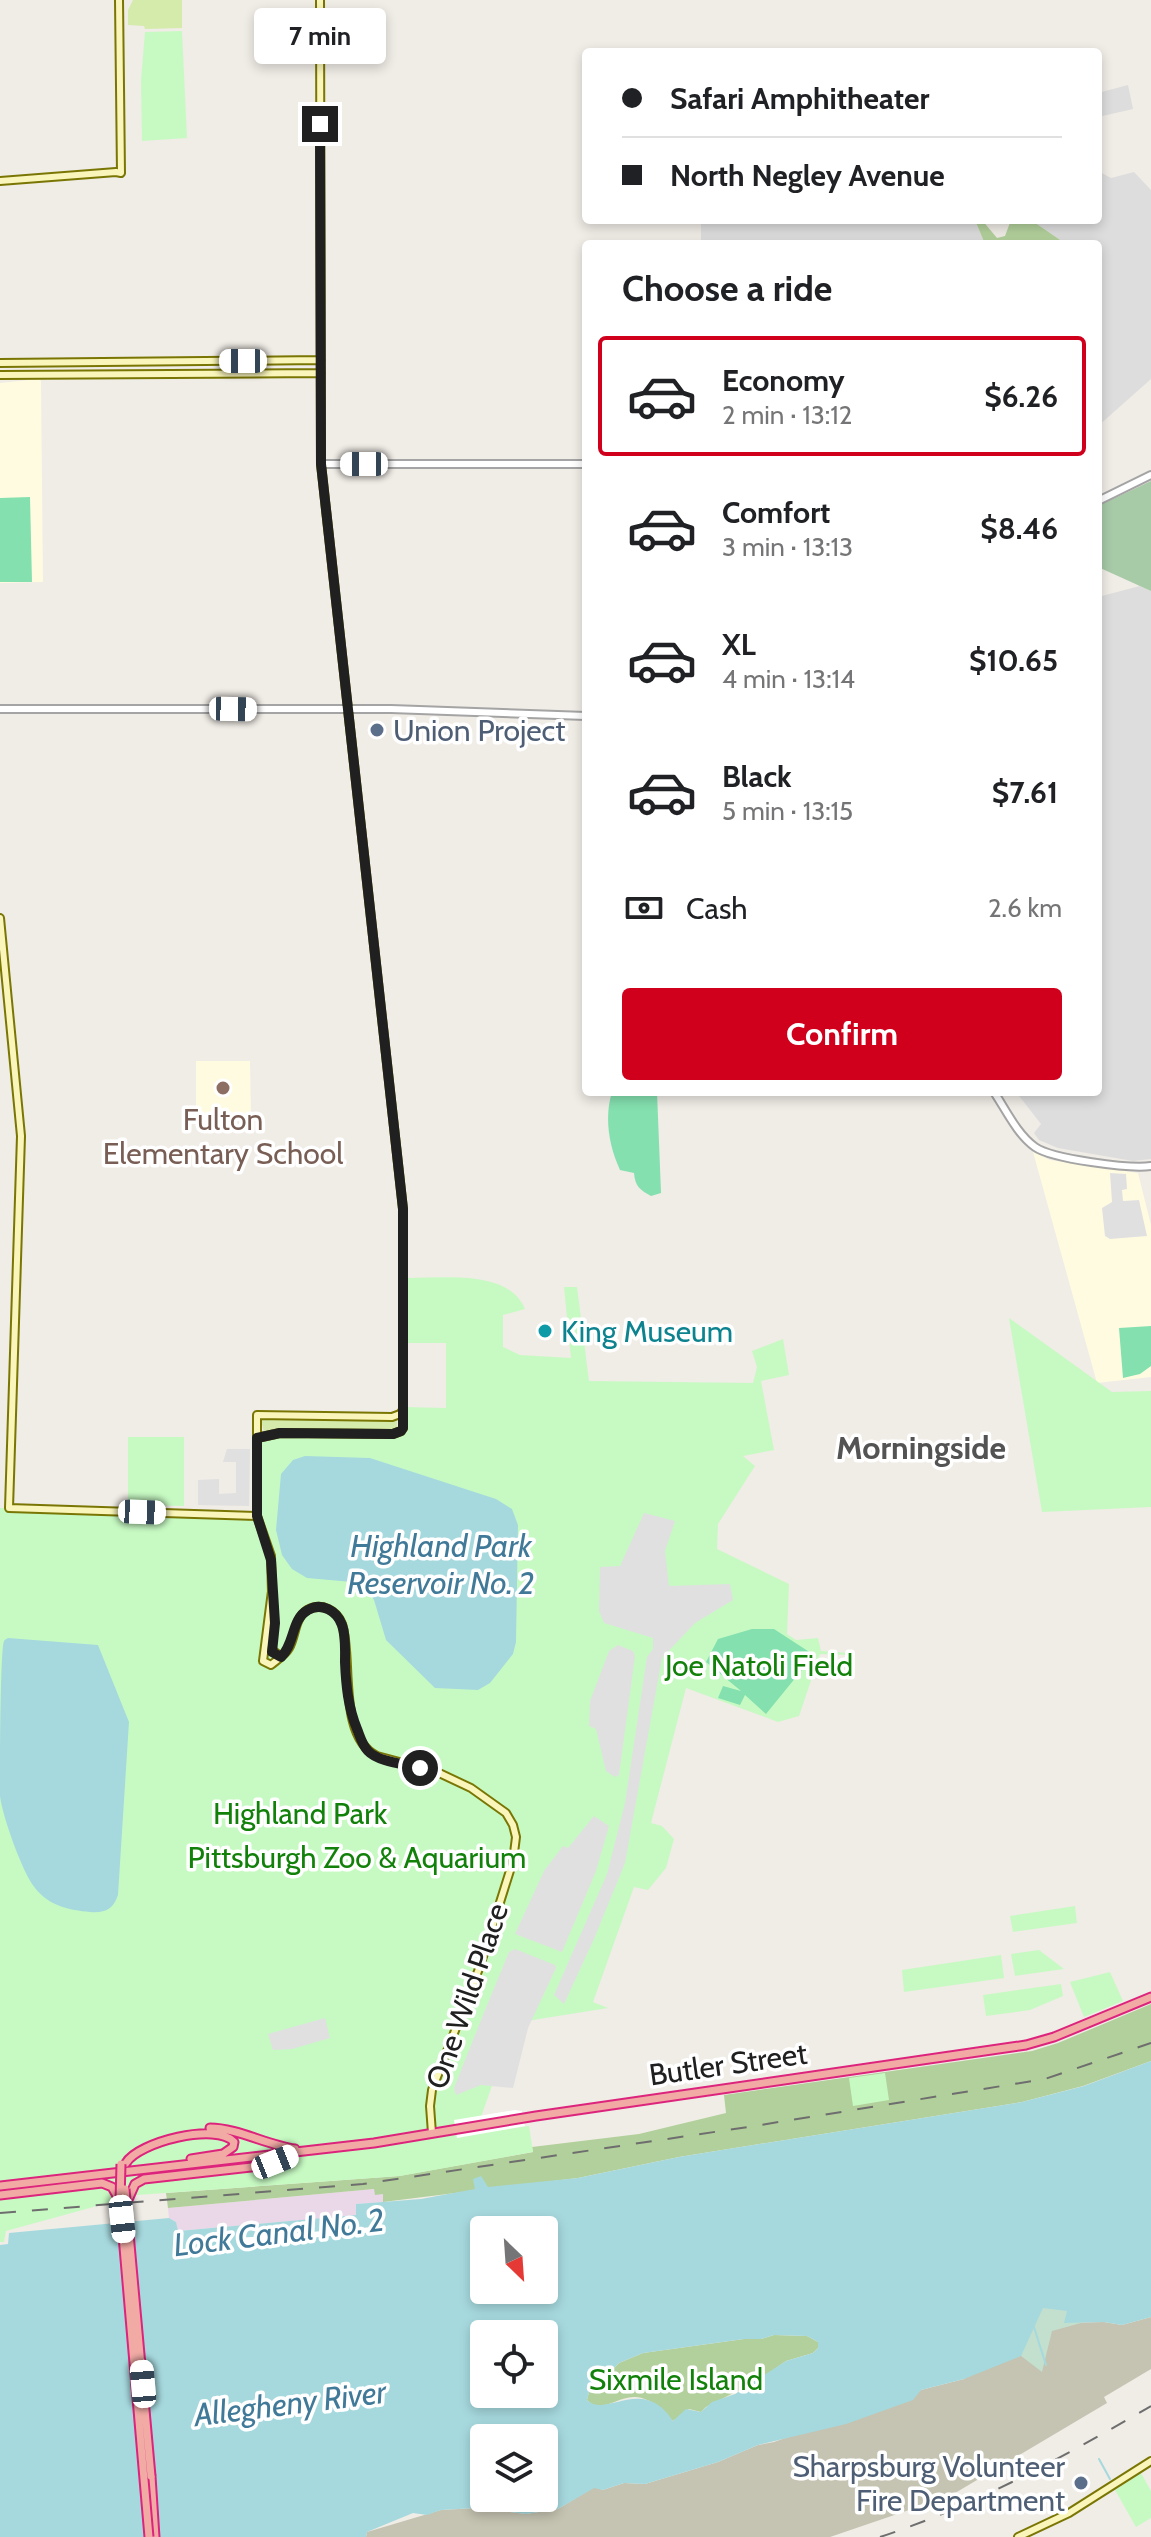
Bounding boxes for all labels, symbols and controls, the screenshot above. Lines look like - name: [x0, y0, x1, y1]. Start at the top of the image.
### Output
- callout: 7 min: [254, 8, 386, 64]
- text: 7 min: [289, 20, 351, 52]
- text: Safari Amphitheater: [670, 80, 929, 117]
- route end: [302, 106, 338, 142]
- text: North Negley Avenue: [670, 157, 945, 194]
- text: Choose a ride: [622, 266, 832, 310]
- car: [219, 349, 267, 373]
- icon: car: [626, 360, 698, 432]
- text: Economy: [722, 362, 845, 399]
- text: $6.26: [984, 378, 1058, 415]
- text: 2 min · 13:12: [722, 399, 852, 431]
- car: [340, 452, 388, 476]
- icon: car: [626, 492, 698, 564]
- text: Comfort: [722, 494, 830, 531]
- text: $8.46: [980, 510, 1058, 547]
- text: 3 min · 13:13: [722, 531, 853, 563]
- icon: car: [626, 624, 698, 696]
- text: XL: [722, 626, 756, 663]
- text: $10.65: [969, 642, 1058, 679]
- text: 4 min · 13:14: [722, 663, 855, 695]
- car: [209, 697, 257, 721]
- place label: Union Project: [393, 712, 565, 749]
- marker: Union Project: [368, 721, 386, 739]
- icon: car: [626, 756, 698, 828]
- text: Black: [722, 758, 792, 795]
- text: $7.61: [992, 774, 1058, 811]
- text: 5 min · 13:15: [722, 795, 853, 827]
- icon: cash: [622, 886, 666, 930]
- text: Cash: [686, 890, 748, 927]
- text: 2.6 km: [988, 892, 1062, 924]
- button: Confirm: [622, 988, 1062, 1080]
- marker: Fulton Elementary School: [214, 1079, 232, 1097]
- place label: Fulton Elementary School: [103, 1101, 343, 1172]
- place label: King Museum: [561, 1313, 733, 1350]
- marker: King Museum: [536, 1322, 554, 1340]
- district label: Morningside: [836, 1428, 1006, 1467]
- car: [118, 1499, 166, 1525]
- water label: Highland Park Reservoir No. 2: [347, 1526, 535, 1602]
- park label: Joe Natoli Field: [664, 1647, 853, 1684]
- route start: [402, 1750, 438, 1786]
- park label: Highland Park: [213, 1795, 388, 1832]
- park label: Pittsburgh Zoo & Aquarium: [188, 1839, 526, 1876]
- street label: One Wild Place: [418, 1898, 516, 2094]
- street label: Butler Street: [647, 2035, 809, 2093]
- car: [248, 2142, 302, 2182]
- car: [108, 2194, 136, 2244]
- water label: Lock Canal No. 2: [171, 2200, 387, 2264]
- north arrow: [470, 2216, 558, 2304]
- map controls: [470, 2216, 558, 2512]
- button: locate: [470, 2320, 558, 2408]
- car: [129, 2359, 157, 2409]
- park label: Sixmile Island: [589, 2361, 763, 2398]
- water label: Allegheny River: [190, 2372, 390, 2434]
- button: layers: [470, 2424, 558, 2512]
- place label: Sharpsburg Volunteer Fire Department: [793, 2448, 1066, 2519]
- marker: Sharpsburg Volunteer Fire Department: [1072, 2474, 1090, 2492]

